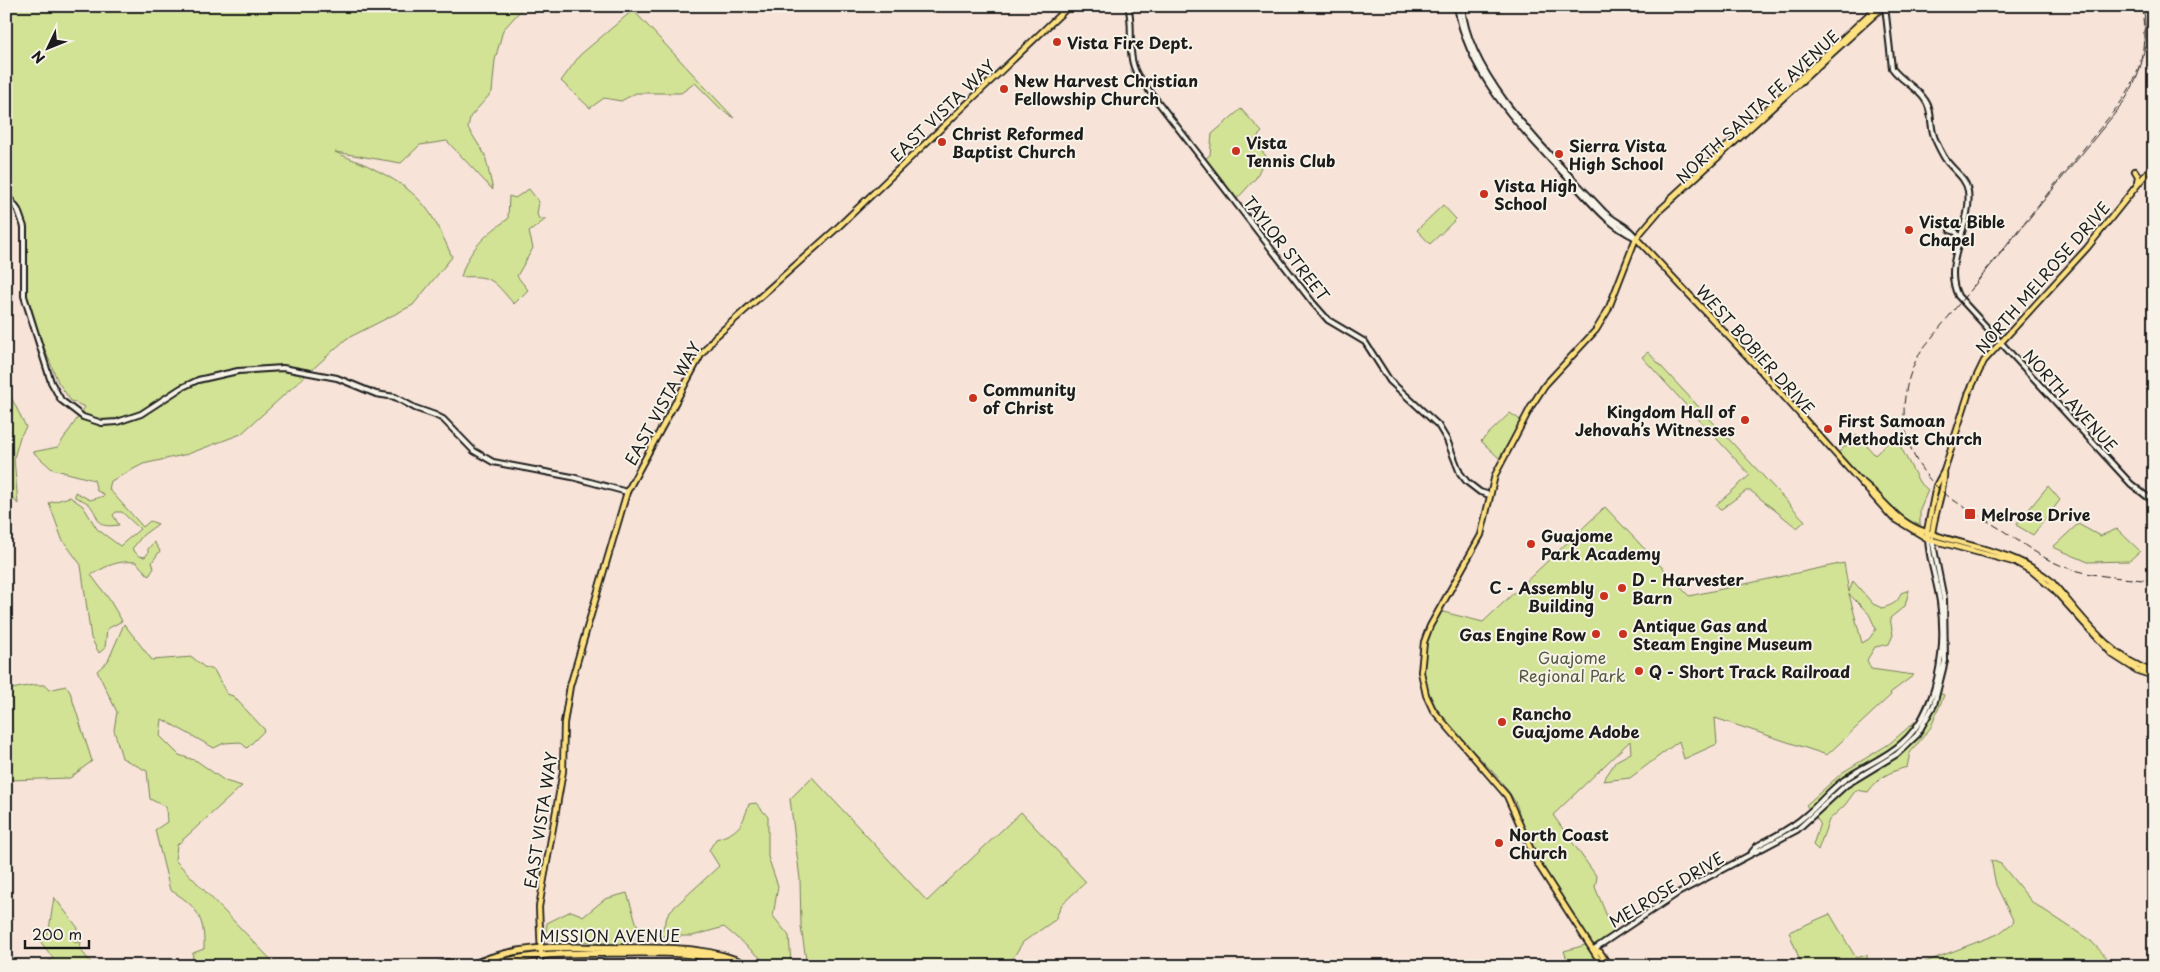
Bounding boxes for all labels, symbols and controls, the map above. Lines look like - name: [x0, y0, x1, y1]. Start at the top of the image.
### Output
- north arrow: [22, 22, 72, 72]
- street label: NORTH SANTA FE AVENUE: [1670, 24, 1844, 188]
- place label: Vista Fire Dept.: [1067, 30, 1193, 54]
- marker: Vista Fire Dept.: [1051, 36, 1063, 48]
- text: N: [27, 46, 50, 68]
- street label: EAST VISTA WAY: [884, 53, 1000, 167]
- place label: New Harvest Christian Fellowship Church: [1014, 68, 1198, 110]
- marker: New Harvest Christian Fellowship Church: [998, 83, 1010, 95]
- place label: Christ Reformed Baptist Church: [952, 121, 1084, 163]
- place label: Vista Tennis Club: [1246, 130, 1335, 172]
- place label: Sierra Vista High School: [1569, 133, 1667, 175]
- marker: Christ Reformed Baptist Church: [936, 136, 948, 148]
- marker: Vista Tennis Club: [1230, 145, 1242, 157]
- marker: Sierra Vista High School: [1553, 148, 1565, 160]
- place label: Vista High School: [1494, 173, 1577, 215]
- marker: Vista High School: [1478, 188, 1490, 200]
- street label: TAYLOR STREET: [1238, 190, 1336, 306]
- street label: NORTH MELROSE DRIVE: [1969, 196, 2115, 358]
- place label: Vista Bible Chapel: [1919, 209, 2005, 251]
- marker: Vista Bible Chapel: [1903, 224, 1915, 236]
- street label: WEST BOBIER DRIVE: [1691, 279, 1821, 419]
- street label: EAST VISTA WAY: [618, 337, 706, 469]
- street label: NORTH AVENUE: [2018, 343, 2124, 457]
- place label: Community of Christ: [983, 377, 1076, 419]
- marker: Community of Christ: [967, 392, 979, 404]
- place label: Kingdom Hall of Jehovah’s Witnesses: [1575, 399, 1736, 441]
- place label: First Samoan Methodist Church: [1838, 408, 1982, 450]
- marker: Kingdom Hall of Jehovah’s Witnesses: [1739, 414, 1751, 426]
- marker: First Samoan Methodist Church: [1822, 423, 1834, 435]
- place label: Melrose Drive: [1981, 502, 2091, 526]
- marker: Melrose Drive: [1963, 507, 1977, 521]
- place label: Guajome Park Academy: [1541, 523, 1661, 565]
- marker: Guajome Park Academy: [1525, 538, 1537, 550]
- place label: D - Harvester Barn: [1632, 567, 1745, 609]
- place label: C - Assembly Building: [1489, 575, 1594, 617]
- marker: D - Harvester Barn: [1616, 582, 1628, 594]
- marker: C - Assembly Building: [1598, 590, 1610, 602]
- place label: Antique Gas and Steam Engine Museum: [1633, 613, 1812, 655]
- place label: Gas Engine Row: [1459, 622, 1586, 646]
- marker: Gas Engine Row: [1590, 628, 1602, 640]
- marker: Antique Gas and Steam Engine Museum: [1617, 628, 1629, 640]
- park label: Guajome Regional Park: [1519, 645, 1626, 687]
- place label: Q - Short Track Railroad: [1649, 659, 1850, 683]
- marker: Q - Short Track Railroad: [1633, 665, 1645, 677]
- place label: Rancho Guajome Adobe: [1512, 701, 1639, 743]
- marker: Rancho Guajome Adobe: [1496, 716, 1508, 728]
- street label: EAST VISTA WAY: [517, 750, 563, 890]
- place label: North Coast Church: [1509, 822, 1609, 864]
- marker: North Coast Church: [1493, 837, 1505, 849]
- street label: MELROSE DRIVE: [1604, 845, 1728, 933]
- scale bar: [25, 917, 89, 949]
- text: 200 m: [32, 922, 82, 945]
- street label: MISSION AVENUE: [540, 923, 680, 947]

